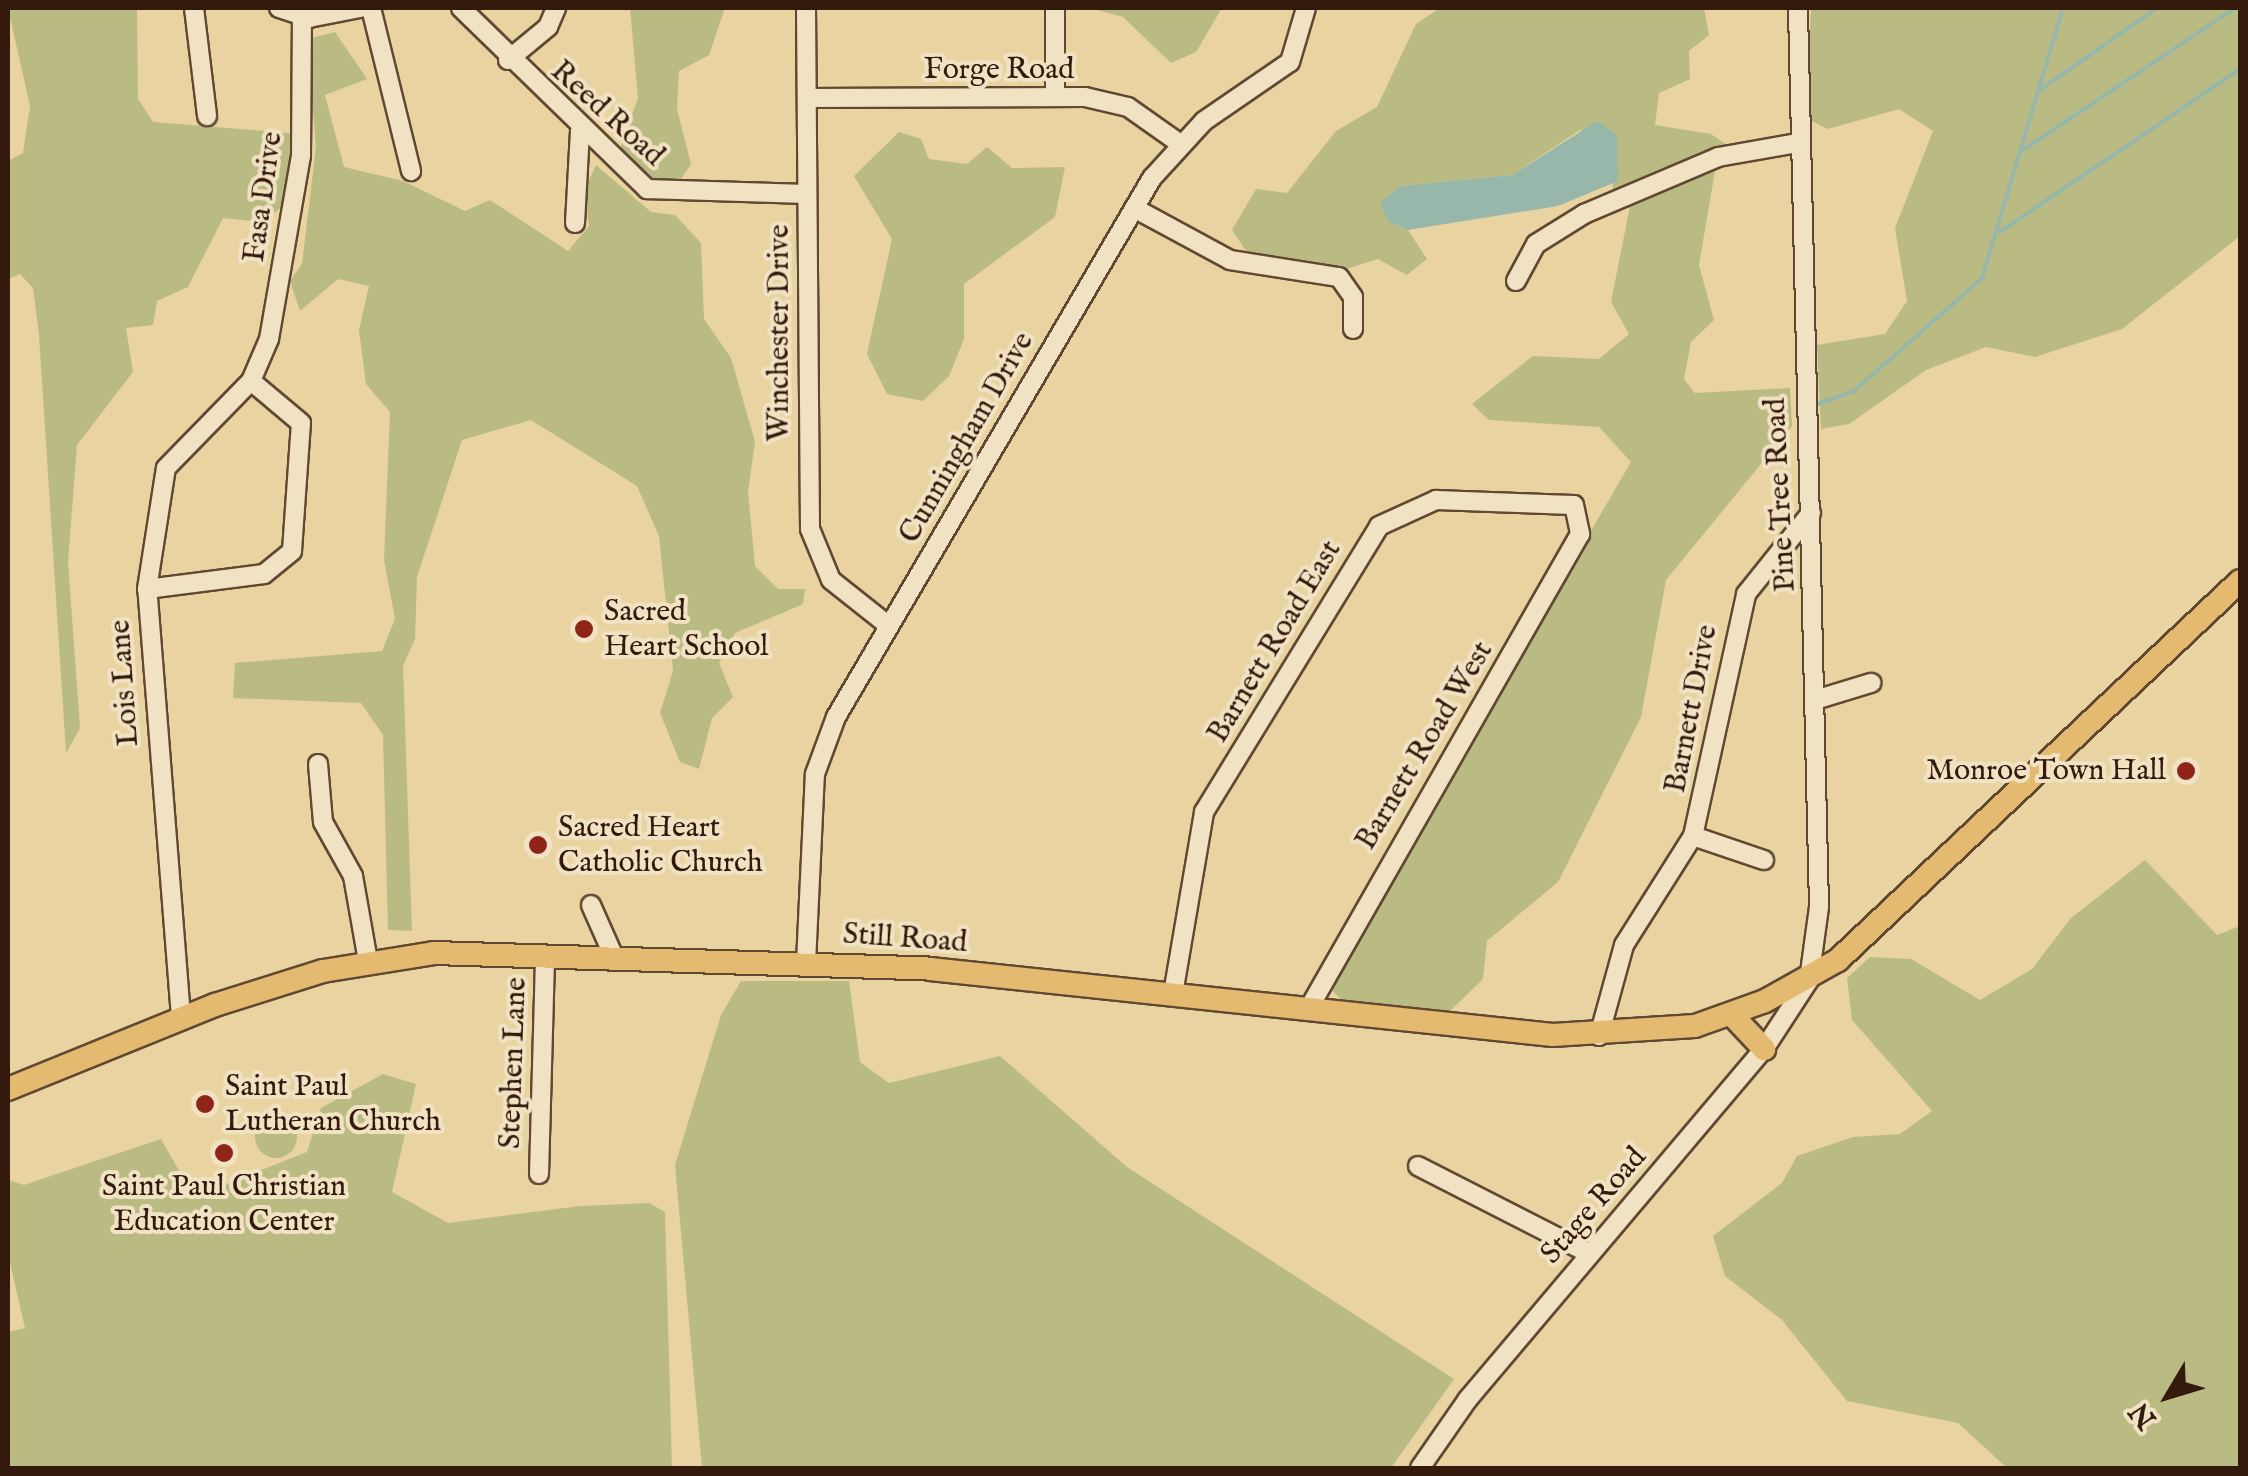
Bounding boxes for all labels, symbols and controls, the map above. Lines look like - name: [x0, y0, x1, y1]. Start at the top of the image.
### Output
- street label: Forge Road: [924, 52, 1074, 88]
- street label: Reed Road: [543, 54, 671, 174]
- street label: Fasa Drive: [237, 129, 291, 265]
- street label: Winchester Drive: [762, 224, 798, 442]
- street label: Cunningham Drive: [892, 326, 1042, 550]
- street label: Pine Tree Road: [1758, 397, 1804, 593]
- street label: Barnett Road East: [1200, 534, 1350, 750]
- place label: Sacred Heart School: [604, 594, 769, 664]
- street label: Lois Lane: [103, 618, 147, 748]
- marker: Sacred Heart School: [573, 618, 595, 640]
- street label: Barnett Drive: [1658, 622, 1726, 796]
- street label: Barnett Road West: [1349, 635, 1501, 857]
- place label: Monroe Town Hall: [1926, 753, 2166, 789]
- marker: Monroe Town Hall: [2175, 760, 2197, 782]
- place label: Sacred Heart Catholic Church: [558, 810, 763, 880]
- marker: Sacred Heart Catholic Church: [527, 834, 549, 856]
- street label: Still Road: [842, 917, 968, 961]
- street label: Stephen Lane: [493, 977, 535, 1149]
- place label: Saint Paul Lutheran Church: [225, 1069, 441, 1140]
- marker: Saint Paul Lutheran Church: [194, 1093, 216, 1115]
- street label: Stage Road: [1533, 1140, 1655, 1272]
- marker: Saint Paul Christian Education Center: [213, 1142, 235, 1164]
- place label: Saint Paul Christian Education Center: [102, 1169, 346, 1240]
- north arrow: [2118, 1346, 2218, 1446]
- text: N: [2123, 1394, 2165, 1435]

